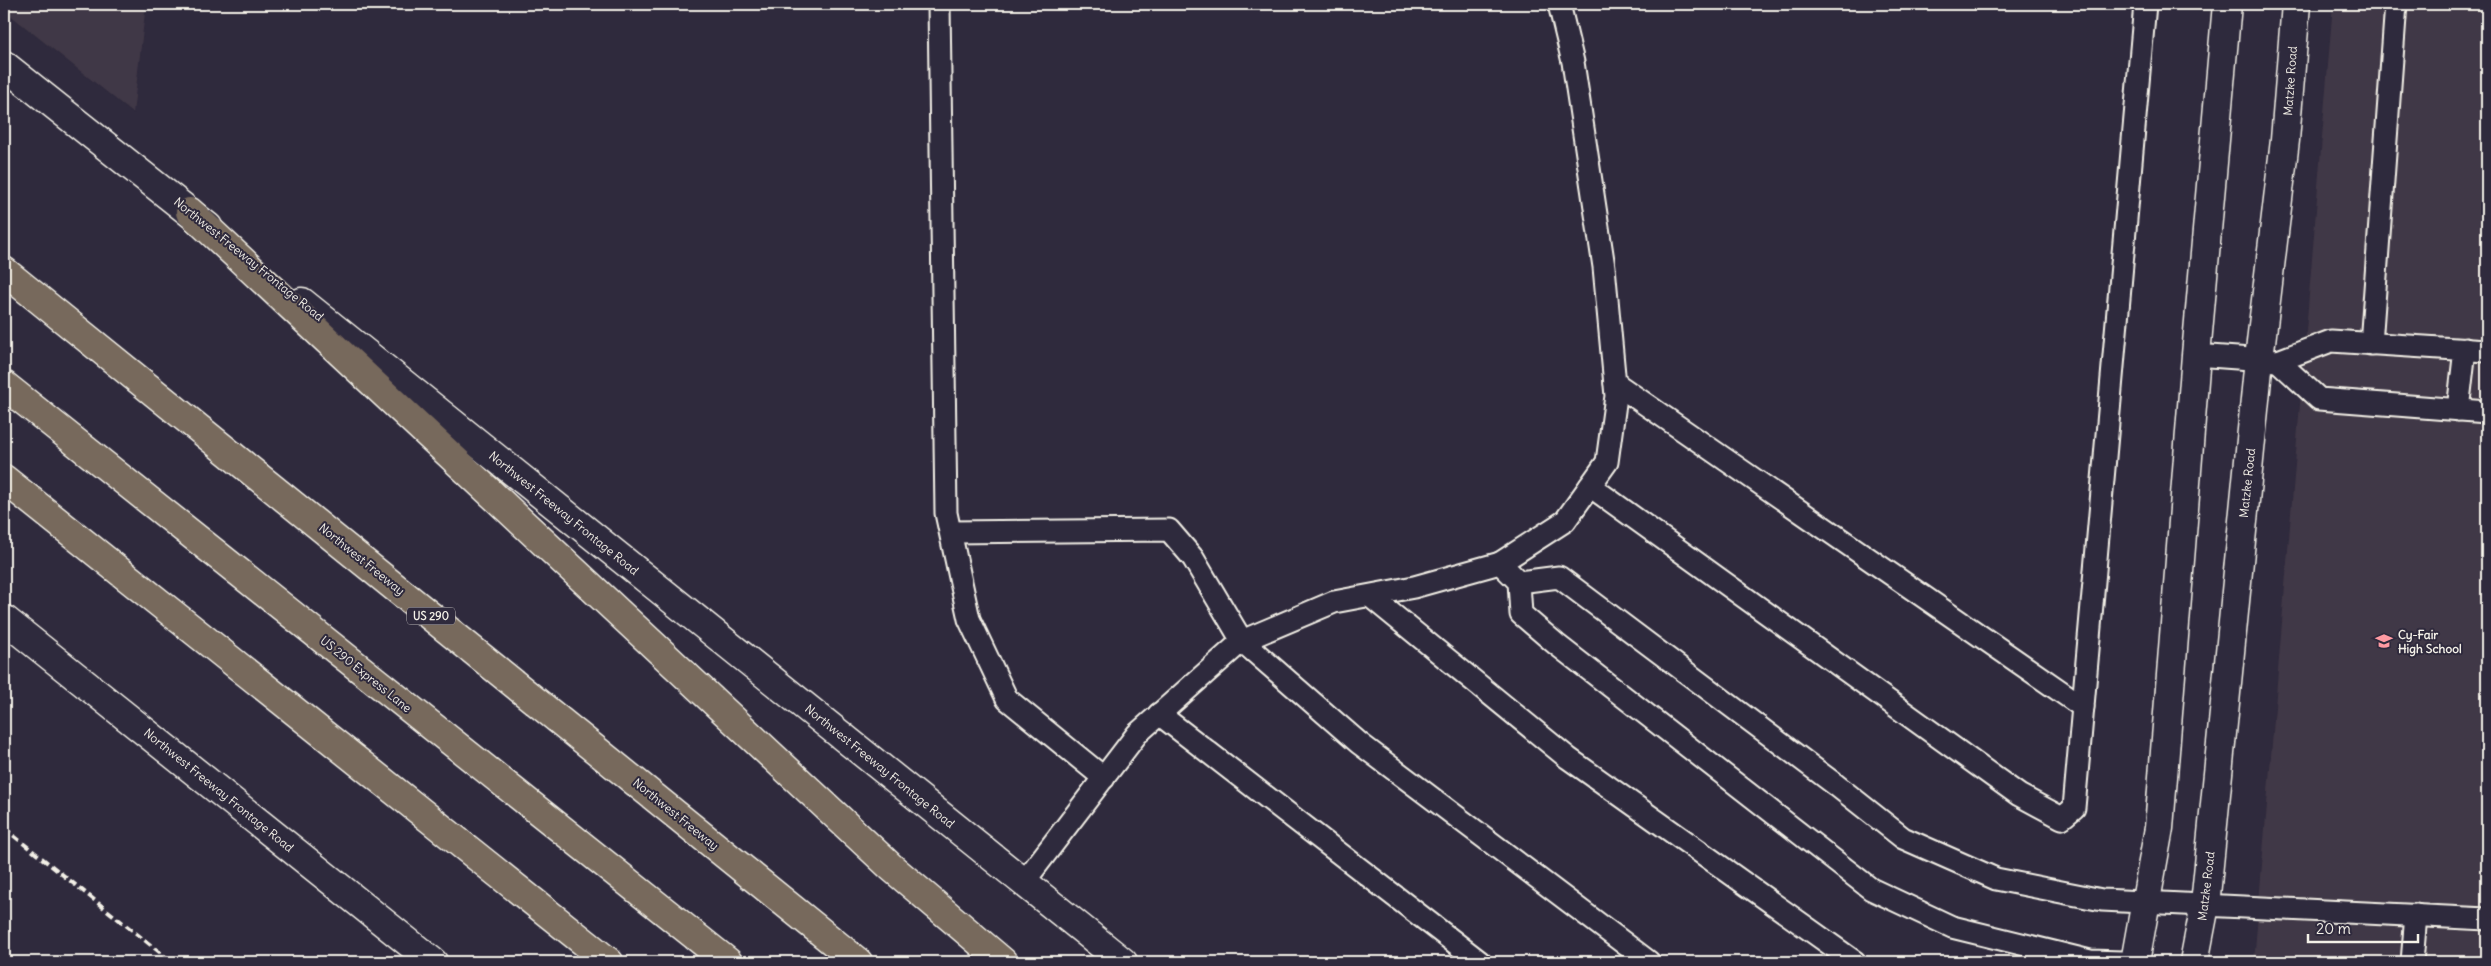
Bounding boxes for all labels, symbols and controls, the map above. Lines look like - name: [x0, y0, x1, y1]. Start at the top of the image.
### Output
- street label: Matzke Road: [2280, 46, 2300, 116]
- street label: Northwest Freeway Frontage Road: [171, 194, 327, 324]
- street label: Northwest Freeway Frontage Road: [486, 448, 642, 578]
- street label: Matzke Road: [2236, 448, 2258, 518]
- street label: Northwest Freeway: [316, 520, 408, 598]
- road number: US 290: [407, 608, 455, 624]
- place label: Cy-Fair High School: [2398, 627, 2462, 657]
- school or university icon: Cy-Fair High School: [2374, 631, 2394, 651]
- street label: US 290 Express Lane: [317, 633, 415, 715]
- street label: Northwest Freeway Frontage Road: [802, 701, 958, 831]
- street label: Northwest Freeway Frontage Road: [141, 725, 297, 855]
- street label: Northwest Freeway: [630, 775, 722, 853]
- street label: Matzke Road: [2194, 850, 2218, 922]
- scale bar: [2308, 911, 2418, 943]
- text: 20 m: [2316, 919, 2351, 938]

